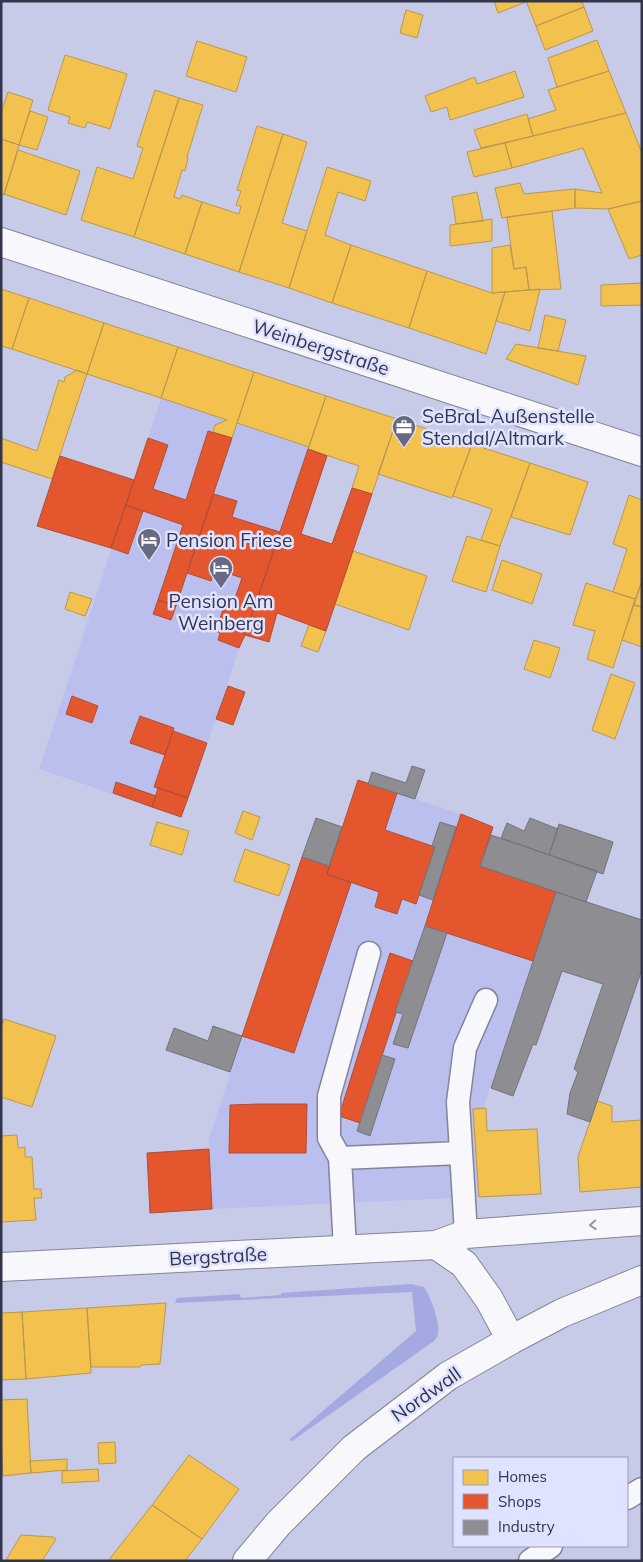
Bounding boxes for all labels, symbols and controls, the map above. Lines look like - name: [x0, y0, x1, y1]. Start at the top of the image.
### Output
- street label: Weinbergstraße: [250, 314, 392, 380]
- place label: SeBraL Außenstelle Stendal/Altmark: [422, 404, 595, 450]
- office icon: SeBraL Außenstelle Stendal/Altmark: [391, 414, 417, 448]
- hotel icon: Pension Friese: [136, 527, 162, 561]
- place label: Pension Friese: [166, 528, 292, 552]
- hotel icon: Pension Am Weinberg: [208, 555, 234, 589]
- place label: Pension Am Weinberg: [169, 589, 273, 635]
- one-way arrow: [589, 1219, 597, 1230]
- street label: Bergstraße: [168, 1241, 268, 1271]
- street label: Nordwall: [386, 1361, 466, 1427]
- legend: [453, 1457, 628, 1547]
- text: Homes: [498, 1467, 547, 1486]
- text: Shops: [498, 1492, 541, 1511]
- text: Industry: [498, 1517, 555, 1536]

